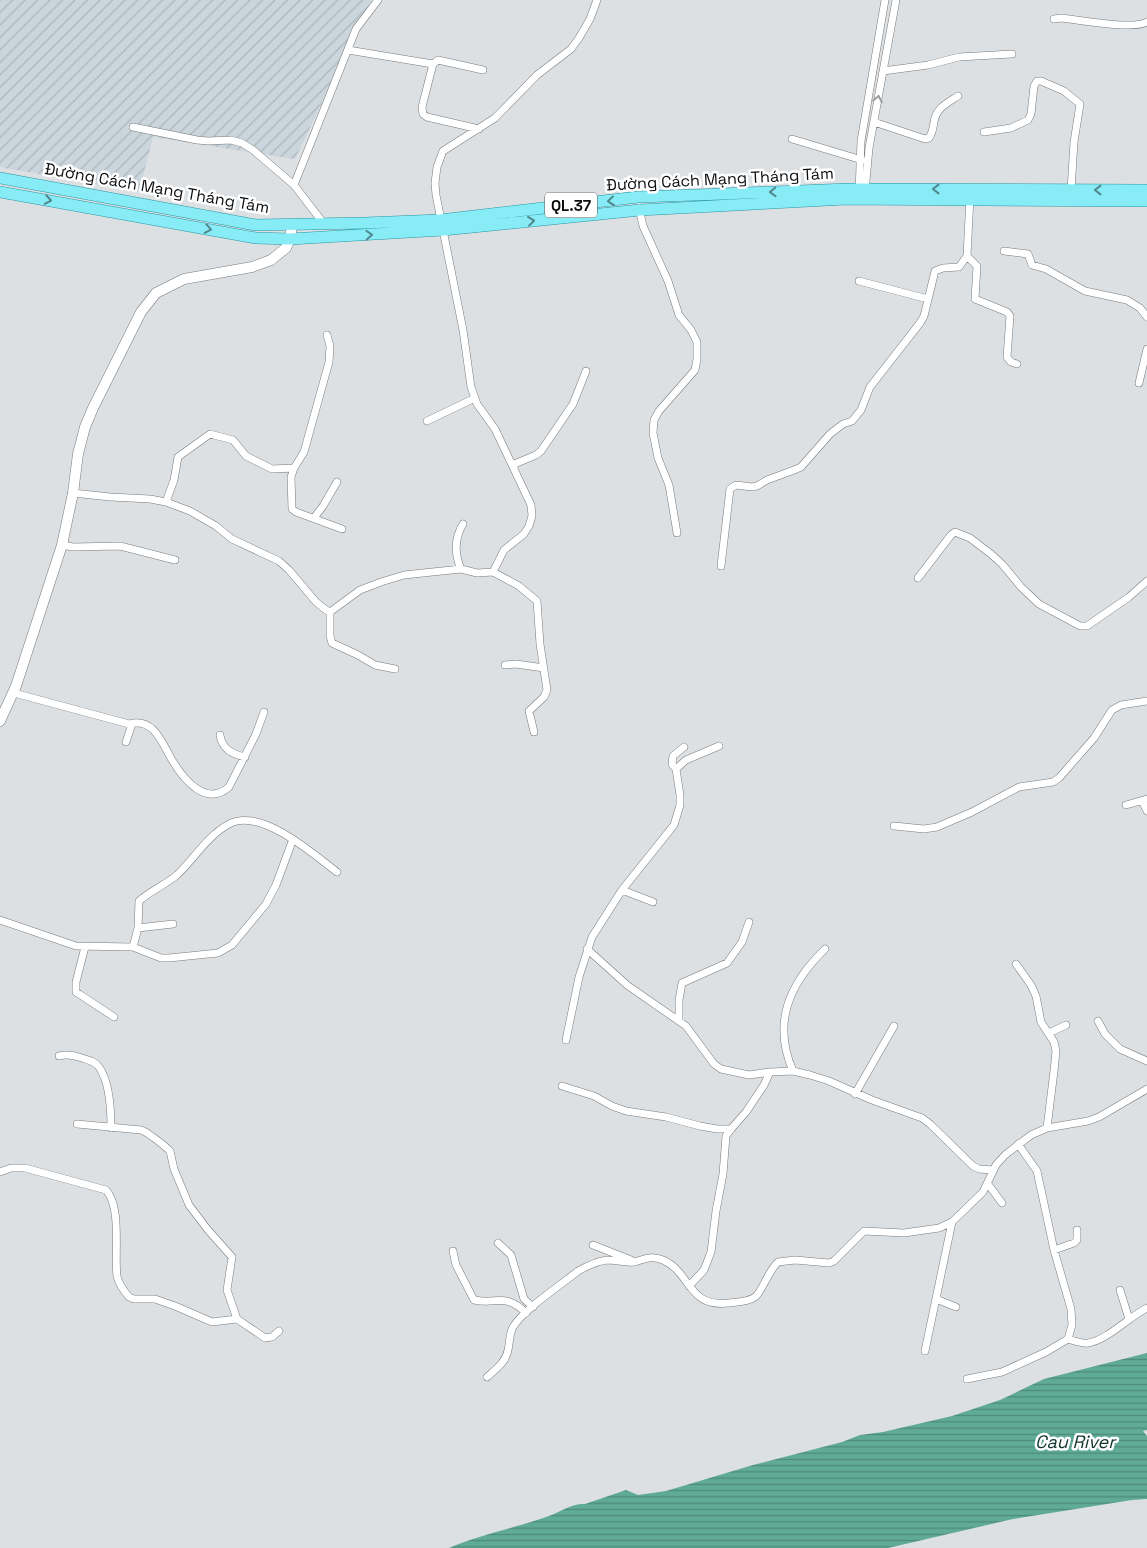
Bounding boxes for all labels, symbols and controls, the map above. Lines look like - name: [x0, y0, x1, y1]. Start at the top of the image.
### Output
- one-way arrow: [872, 95, 882, 103]
- street label: Đường Cách Mạng Tháng Tám: [43, 158, 271, 218]
- street label: Đường Cách Mạng Tháng Tám: [606, 163, 834, 195]
- one-way arrow: [932, 184, 940, 194]
- one-way arrow: [1094, 185, 1102, 195]
- one-way arrow: [769, 187, 777, 197]
- road number: QL.37: [545, 192, 597, 218]
- one-way arrow: [44, 194, 52, 204]
- one-way arrow: [607, 195, 615, 206]
- one-way arrow: [528, 216, 536, 227]
- one-way arrow: [203, 224, 212, 234]
- one-way arrow: [366, 229, 374, 240]
- water label: Cau River: [1035, 1430, 1117, 1453]

